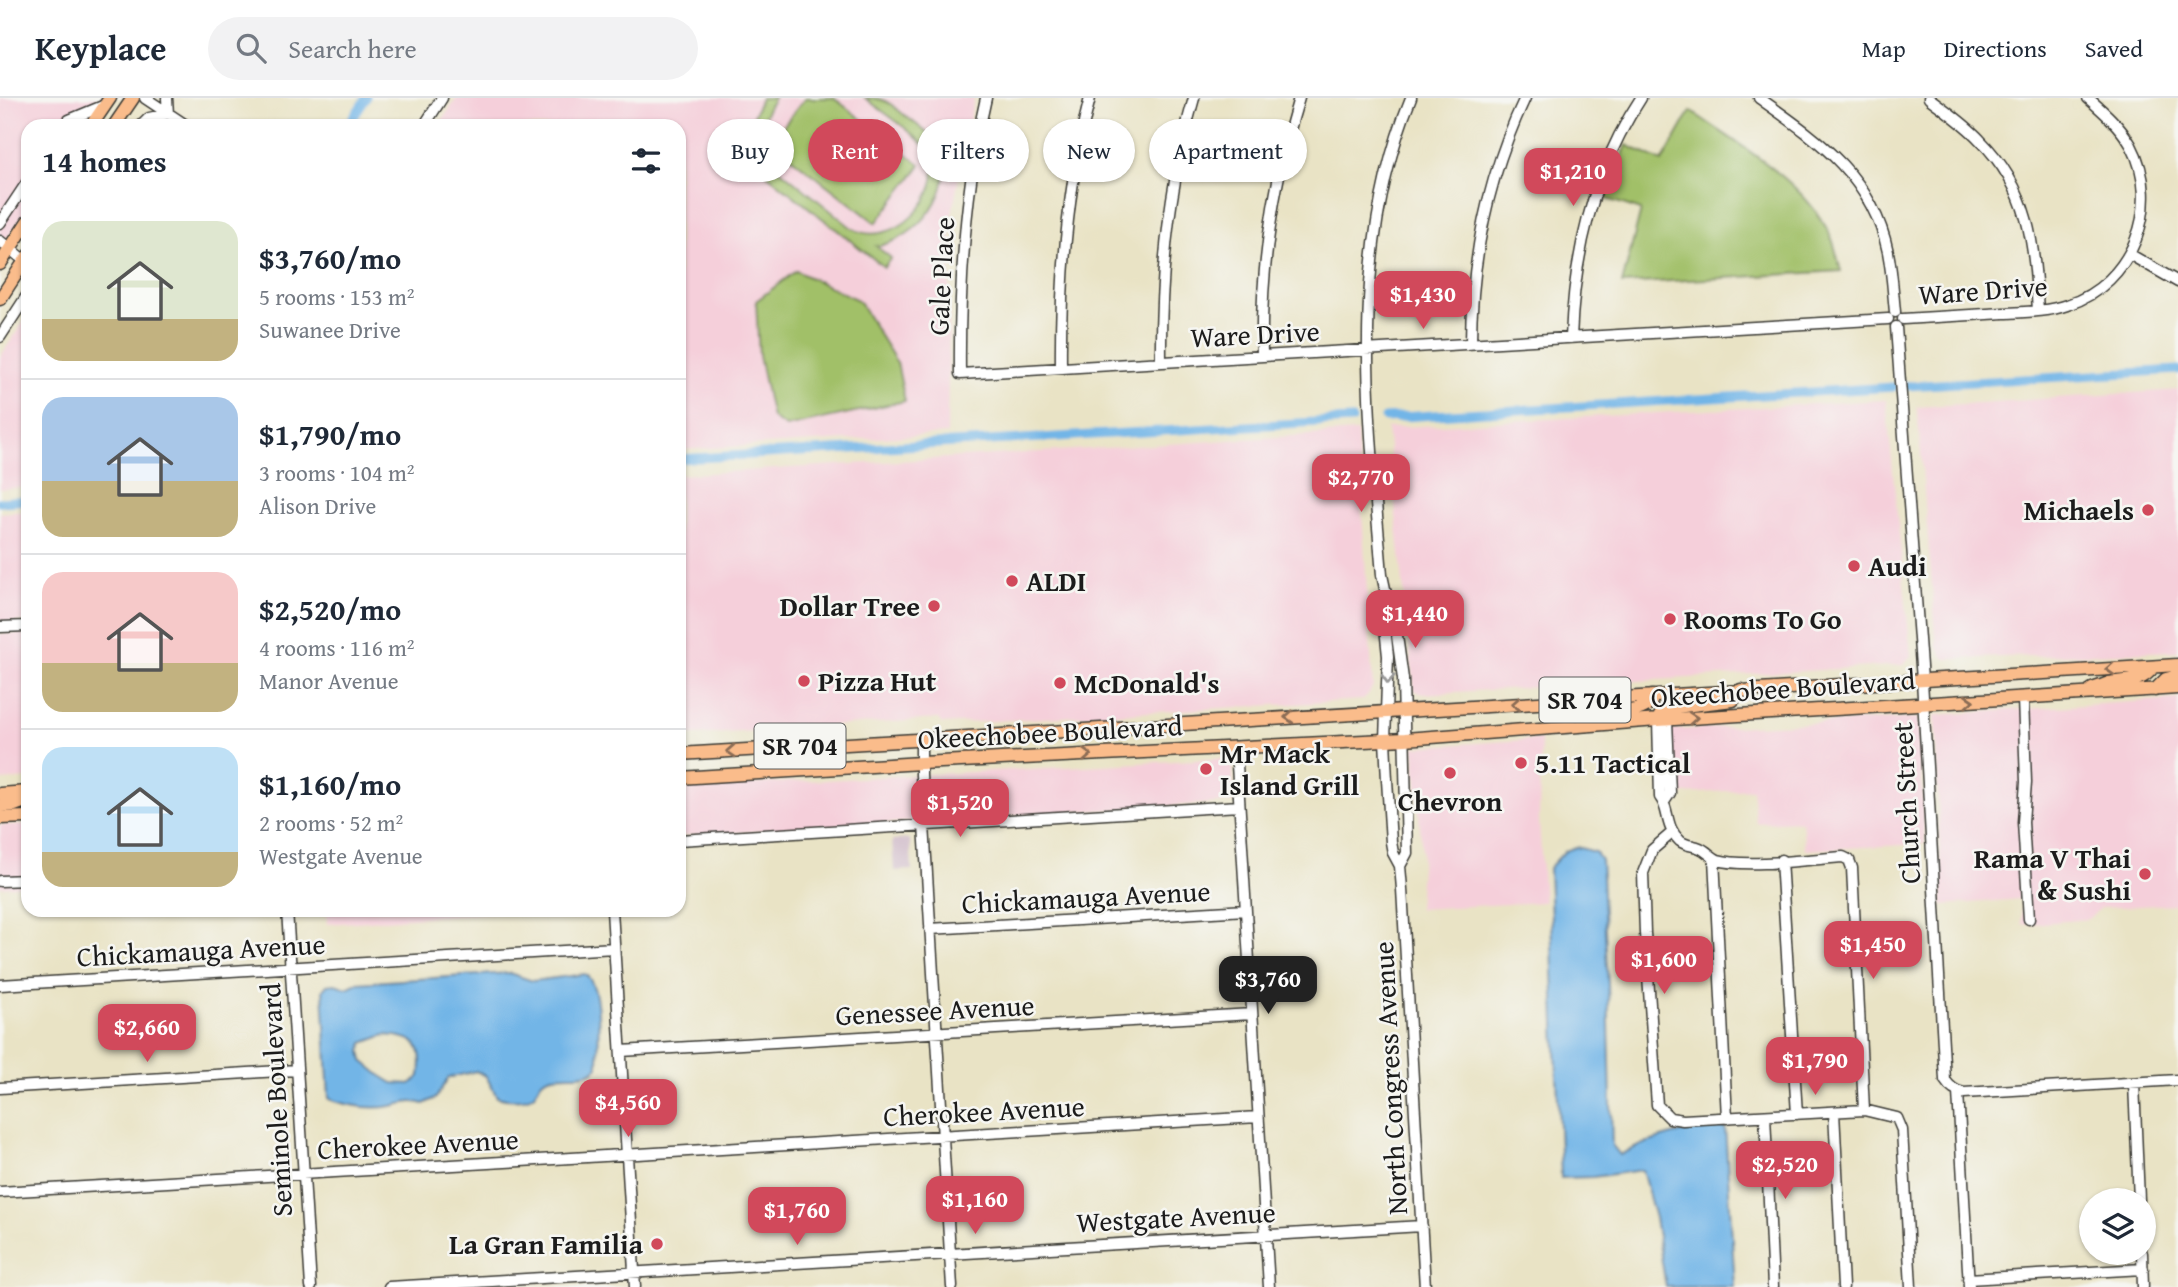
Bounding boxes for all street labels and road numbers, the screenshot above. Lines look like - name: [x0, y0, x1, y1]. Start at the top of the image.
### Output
- street label: Gale Place: [917, 216, 964, 336]
- street label: Ware Drive: [1917, 265, 2049, 314]
- street label: Ware Drive: [1189, 310, 1321, 357]
- street label: Okeechobee Boulevard: [1649, 658, 1917, 717]
- road number: SR 704: [1540, 678, 1630, 722]
- street label: Okeechobee Boulevard: [917, 704, 1183, 759]
- street label: Church Street: [1881, 721, 1930, 885]
- road number: SR 704: [754, 724, 846, 768]
- street label: Chickamauga Avenue: [961, 870, 1211, 923]
- street label: Chickamauga Avenue: [76, 923, 326, 976]
- street label: North Congress Avenue: [1362, 940, 1417, 1216]
- street label: Seminole Boulevard: [249, 982, 302, 1218]
- street label: Genessee Avenue: [834, 984, 1036, 1035]
- street label: Cherokee Avenue: [882, 1085, 1086, 1136]
- street label: Cherokee Avenue: [316, 1118, 520, 1169]
- street label: Westgate Avenue: [1075, 1191, 1277, 1242]

